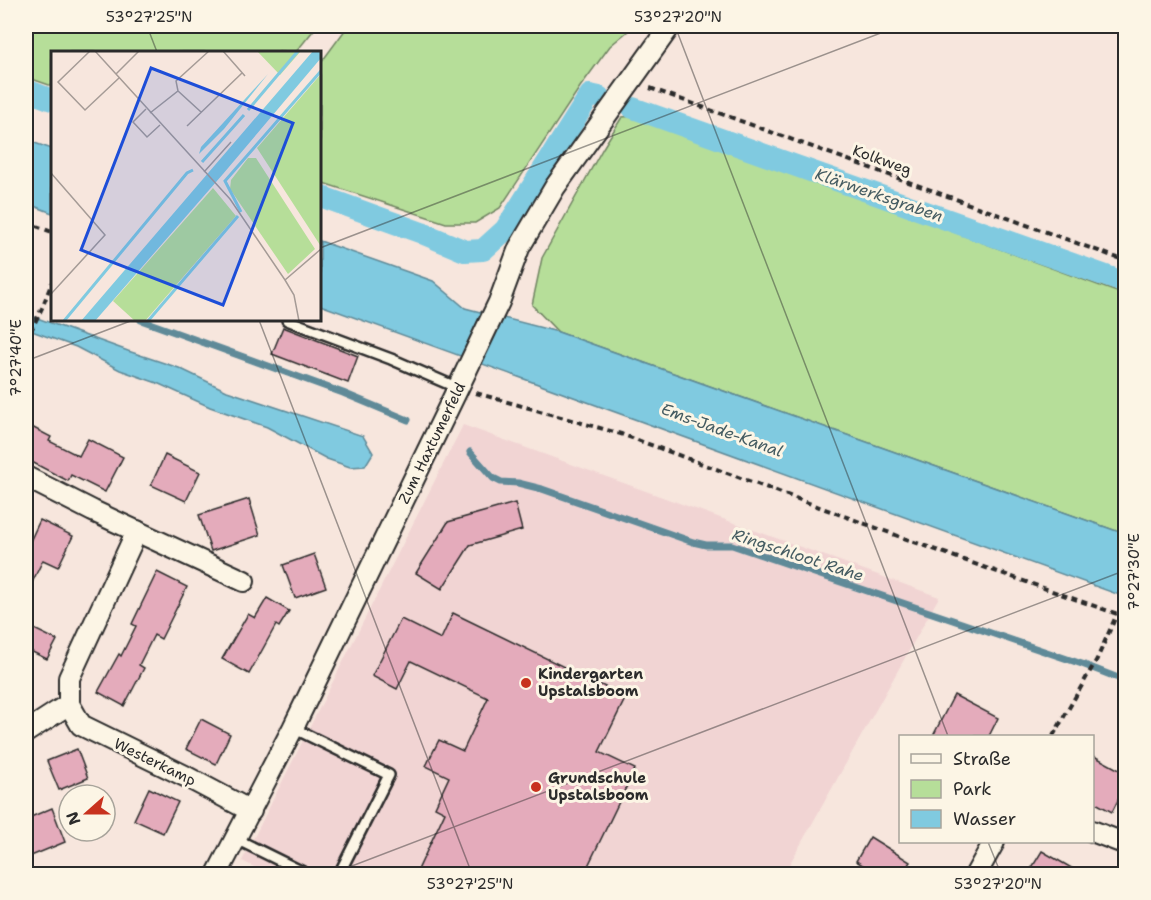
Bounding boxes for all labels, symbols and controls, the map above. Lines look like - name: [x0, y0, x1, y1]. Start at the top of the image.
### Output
- text: 53°27'25"N: [106, 7, 192, 27]
- text: 53°27'20"N: [634, 7, 722, 27]
- inset map: [51, 51, 321, 321]
- street label: Kolkweg: [850, 140, 914, 180]
- water label: Klärwerksgraben: [812, 163, 946, 227]
- text: 7°27'40"E: [6, 319, 26, 397]
- street label: Zum Haxtumerfeld: [394, 378, 470, 507]
- water label: Ems-Jade-Kanal: [658, 398, 786, 462]
- water label: Ringschloot Rahe: [730, 524, 866, 586]
- text: 7°27'30"E: [1124, 533, 1144, 611]
- place label: Kindergarten Upstalsboom: [538, 664, 643, 701]
- marker: Kindergarten Upstalsboom: [519, 676, 533, 690]
- street label: Westerkamp: [111, 734, 199, 790]
- legend: [899, 735, 1094, 843]
- text: Straße: [953, 747, 1011, 771]
- place label: Grundschule Upstalsboom: [548, 768, 649, 805]
- text: Park: [953, 777, 992, 801]
- marker: Grundschule Upstalsboom: [529, 780, 543, 794]
- north arrow: [57, 783, 117, 843]
- text: Wasser: [953, 807, 1016, 831]
- text: N: [61, 809, 86, 828]
- text: 53°27'25"N: [427, 874, 513, 894]
- text: 53°27'20"N: [954, 874, 1042, 894]

